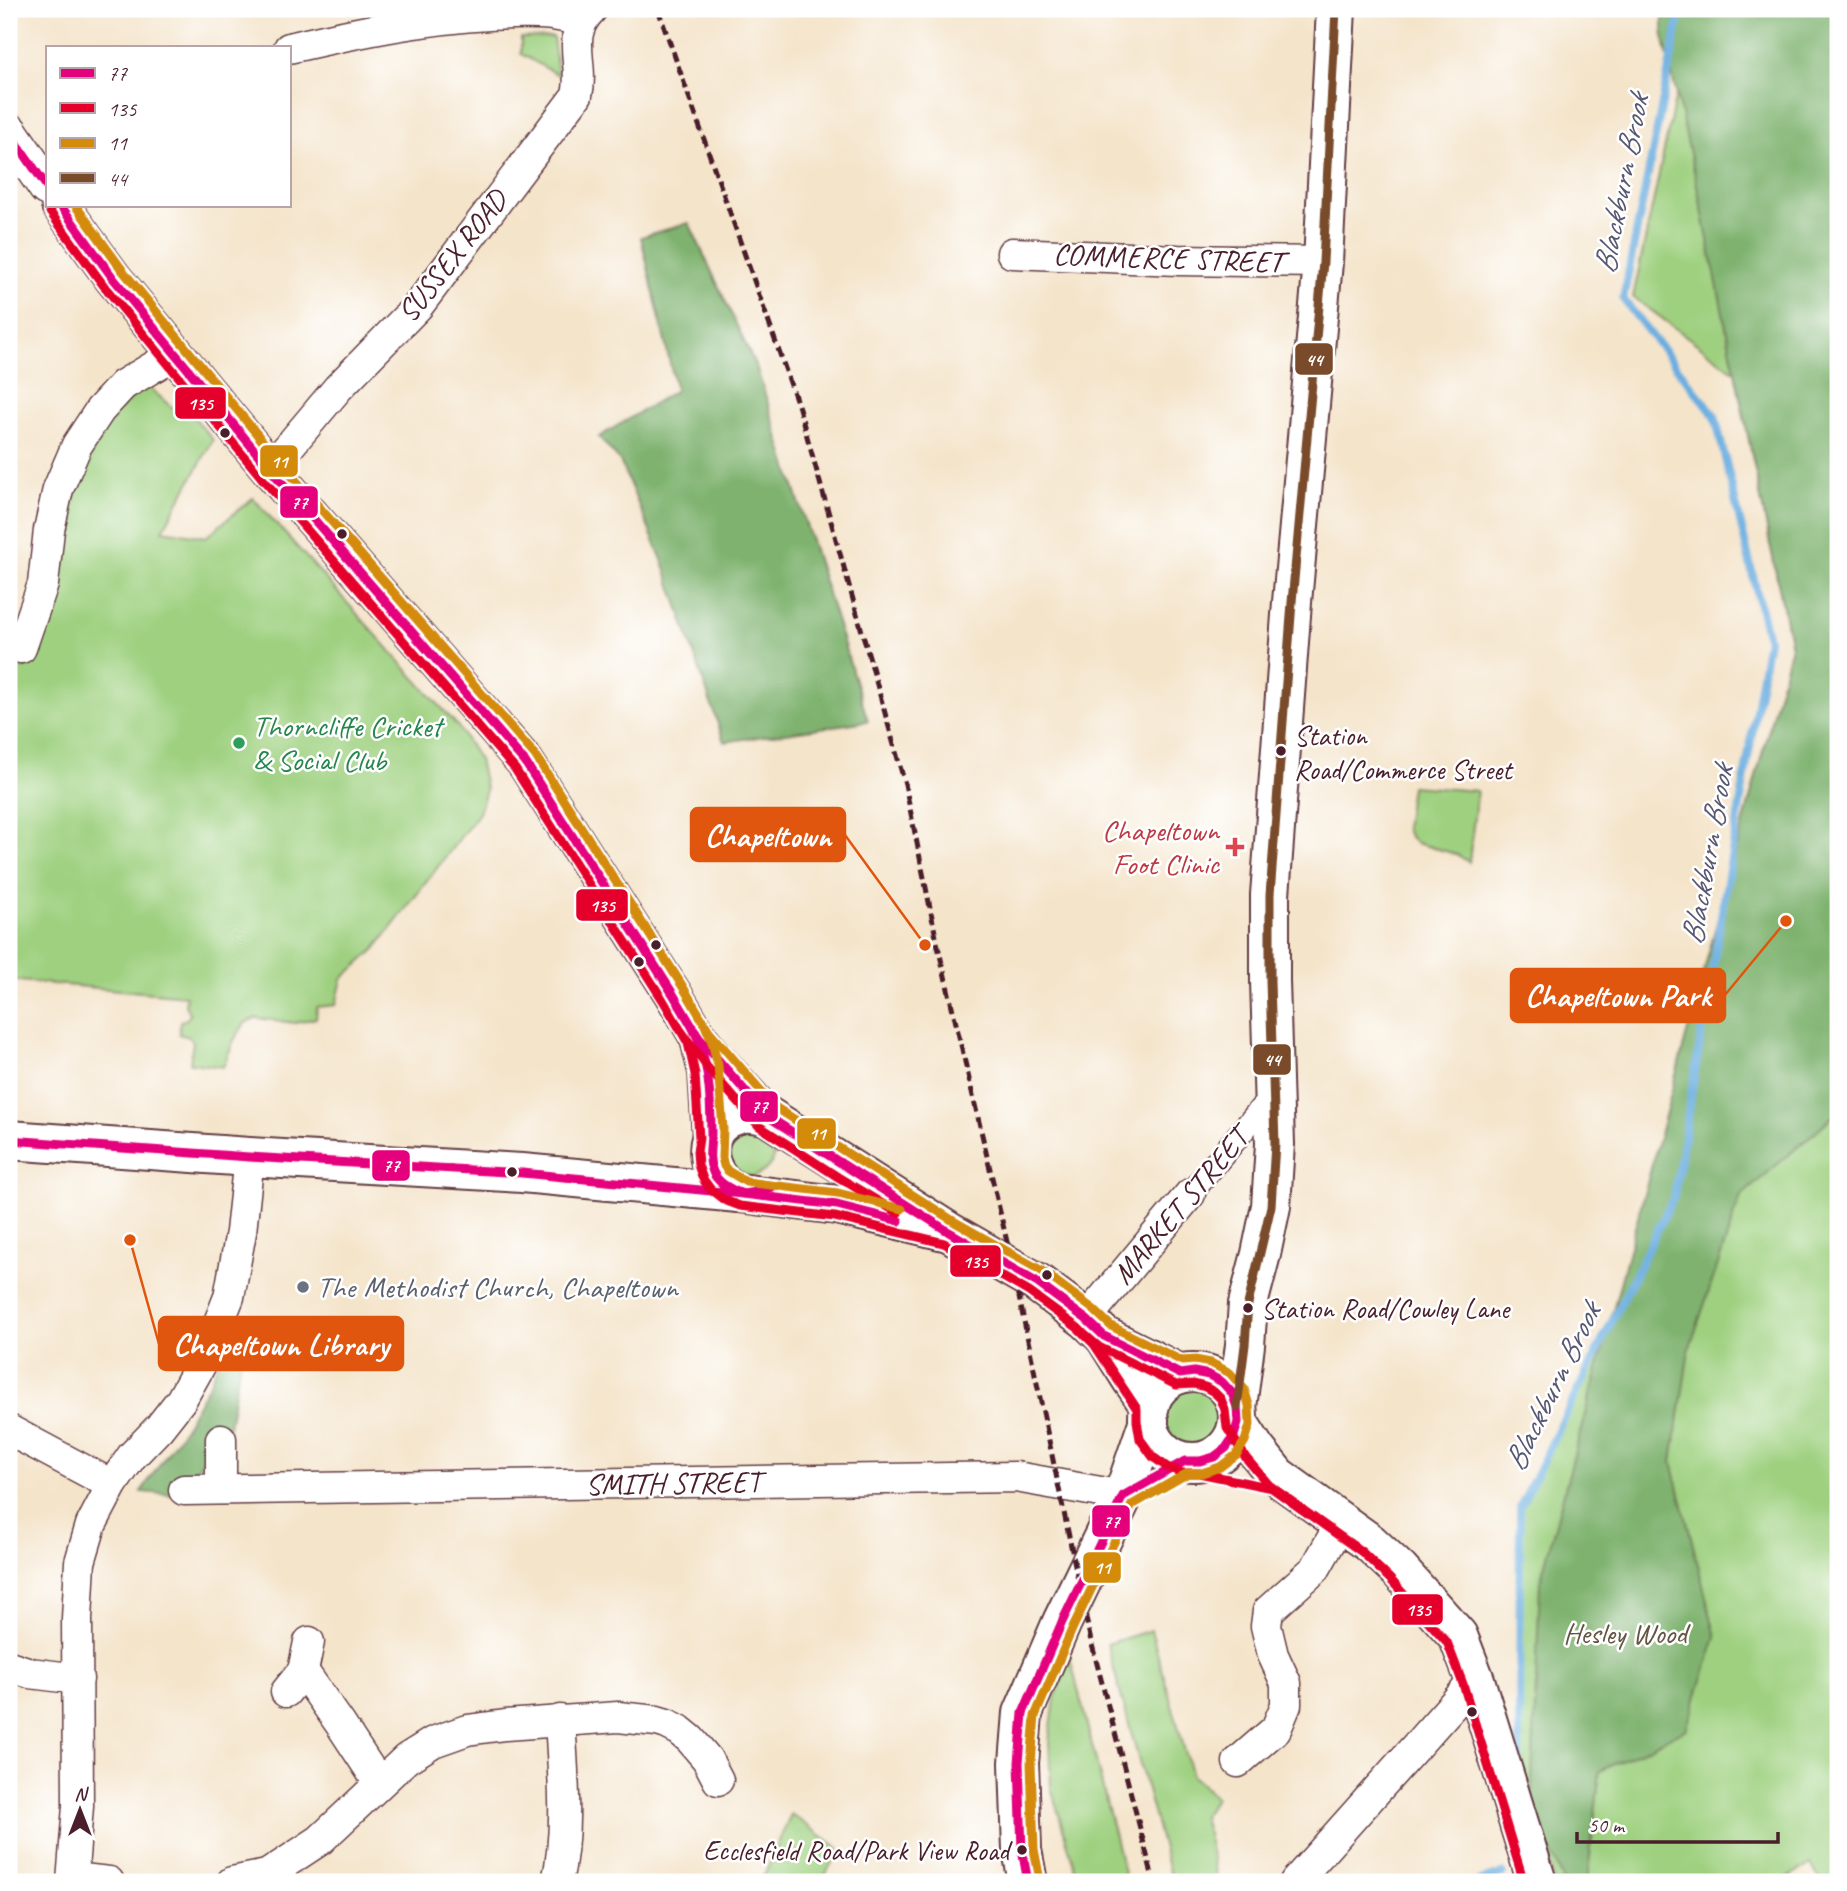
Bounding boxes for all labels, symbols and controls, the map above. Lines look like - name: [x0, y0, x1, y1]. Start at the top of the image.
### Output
- legend: [46, 46, 290, 206]
- text: 77: [108, 60, 128, 86]
- water label: Blackburn Brook: [1584, 86, 1659, 277]
- text: 135: [108, 96, 138, 122]
- text: 11: [108, 130, 128, 156]
- text: 44: [108, 166, 129, 192]
- street label: SUSSEX ROAD: [389, 180, 517, 329]
- street label: COMMERCE STREET: [1053, 235, 1291, 281]
- line badge: 44: [1294, 342, 1334, 376]
- text: 44: [1305, 348, 1325, 372]
- line badge: 135: [174, 386, 227, 420]
- text: 135: [187, 392, 214, 416]
- unlabelled marker: [218, 426, 232, 440]
- line badge: 11: [259, 444, 299, 478]
- text: 11: [270, 450, 290, 474]
- line badge: 77: [279, 485, 319, 519]
- text: 77: [291, 491, 310, 515]
- unlabelled marker: [335, 527, 349, 541]
- place label: Thorncliffe Cricket & Social Club: [253, 707, 445, 779]
- place label: Station Road/Commerce Street: [1294, 718, 1514, 787]
- marker: Thorncliffe Cricket & Social Club: [231, 735, 247, 751]
- marker: Station Road/Commerce Street: [1274, 744, 1288, 758]
- water label: Blackburn Brook: [1671, 757, 1744, 948]
- callout: Chapeltown: [691, 808, 845, 861]
- place label: Chapeltown Foot Clinic: [1102, 811, 1220, 883]
- text: Chapeltown: [705, 815, 834, 856]
- marker: Chapeltown Foot Clinic: [1225, 837, 1245, 857]
- line badge: 135: [575, 888, 629, 922]
- text: 135: [589, 894, 616, 918]
- unlabelled marker: [649, 938, 663, 952]
- unlabelled marker: [632, 955, 646, 969]
- callout: Chapeltown Park: [1511, 969, 1725, 1022]
- text: Chapeltown Park: [1525, 975, 1714, 1016]
- line badge: 44: [1252, 1043, 1292, 1076]
- text: 44: [1263, 1048, 1283, 1072]
- line badge: 77: [739, 1090, 779, 1123]
- text: 77: [751, 1095, 770, 1119]
- street label: MARKET STREET: [1104, 1115, 1261, 1292]
- line badge: 11: [796, 1117, 837, 1150]
- text: 11: [808, 1122, 828, 1146]
- line badge: 77: [371, 1149, 411, 1182]
- text: 77: [383, 1154, 402, 1178]
- unlabelled marker: [505, 1165, 519, 1179]
- line badge: 135: [949, 1244, 1002, 1278]
- text: 135: [962, 1250, 989, 1274]
- place label: The Methodist Church, Chapeltown: [317, 1268, 679, 1306]
- unlabelled marker: [1040, 1268, 1054, 1282]
- marker: The Methodist Church, Chapeltown: [295, 1279, 311, 1295]
- place label: Station Road/Cowley Lane: [1261, 1291, 1511, 1326]
- water label: Blackburn Brook: [1494, 1292, 1612, 1477]
- marker: Station Road/Cowley Lane: [1241, 1301, 1255, 1315]
- callout: Chapeltown Library: [159, 1317, 403, 1370]
- text: Chapeltown Library: [173, 1324, 392, 1365]
- street label: SMITH STREET: [585, 1462, 768, 1504]
- line badge: 77: [1091, 1504, 1131, 1538]
- text: 77: [1103, 1510, 1122, 1534]
- line badge: 11: [1082, 1551, 1122, 1584]
- text: 11: [1093, 1556, 1113, 1580]
- line badge: 135: [1391, 1593, 1444, 1626]
- text: 135: [1405, 1598, 1432, 1622]
- park label: Hesley Wood: [1563, 1614, 1691, 1652]
- unlabelled marker: [1465, 1705, 1479, 1719]
- north arrow: [46, 1776, 116, 1846]
- text: N: [74, 1782, 89, 1806]
- scale bar: [1577, 1800, 1779, 1844]
- text: 50 m: [1588, 1812, 1626, 1838]
- place label: Ecclesfield Road/Park View Road: [703, 1833, 1013, 1868]
- marker: Ecclesfield Road/Park View Road: [1015, 1843, 1029, 1857]

